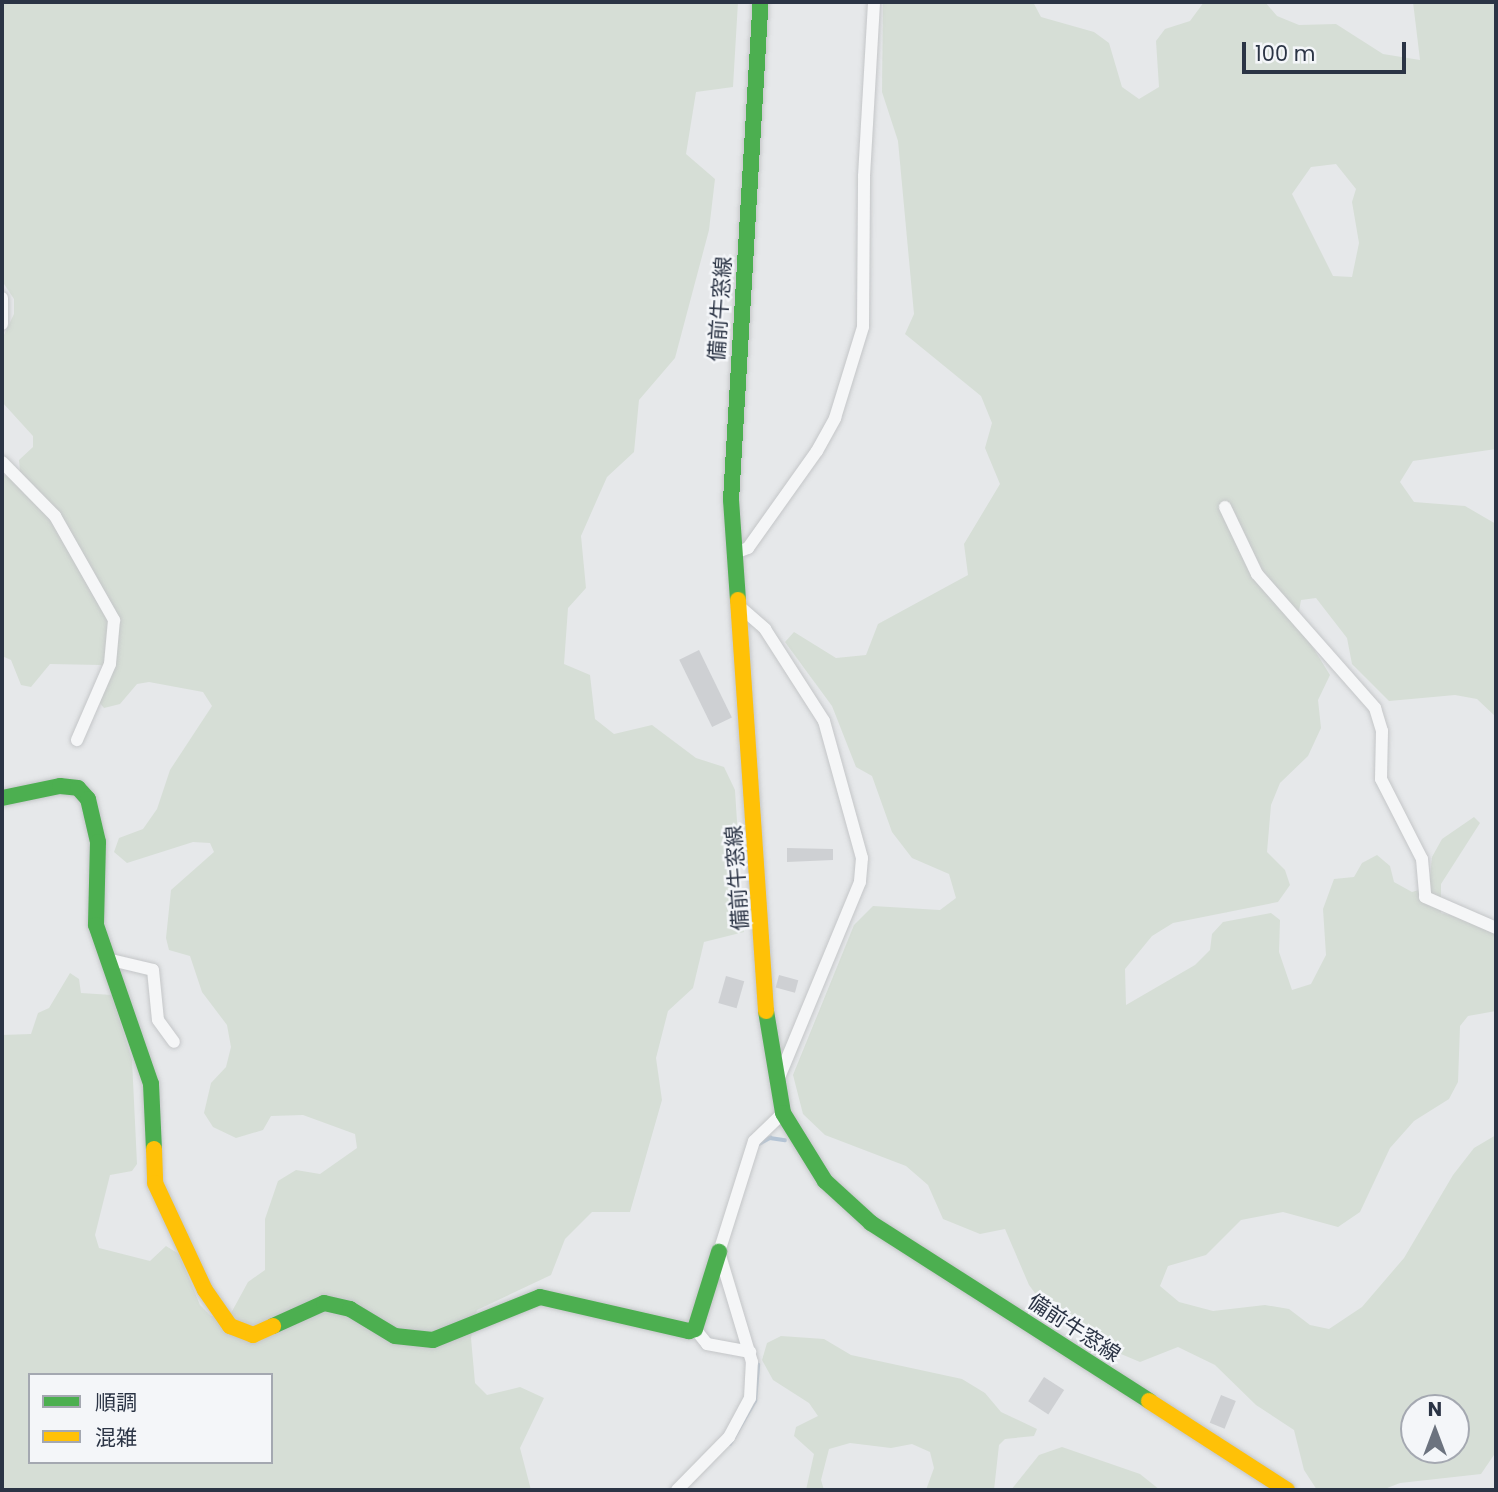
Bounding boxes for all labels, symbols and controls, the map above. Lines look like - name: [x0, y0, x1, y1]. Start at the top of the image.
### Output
- scale bar: [1246, 28, 1410, 72]
- text: 100 m: [1255, 39, 1315, 68]
- street label: 備前牛窓線: [704, 256, 736, 362]
- street label: 備前牛窓線: [721, 825, 753, 931]
- street label: 備前牛窓線: [1023, 1289, 1125, 1367]
- legend: [28, 1373, 273, 1464]
- text: 順調: [95, 1388, 137, 1417]
- north arrow: [1400, 1394, 1470, 1464]
- text: N: [1428, 1396, 1442, 1423]
- text: 混雑: [95, 1423, 137, 1452]

